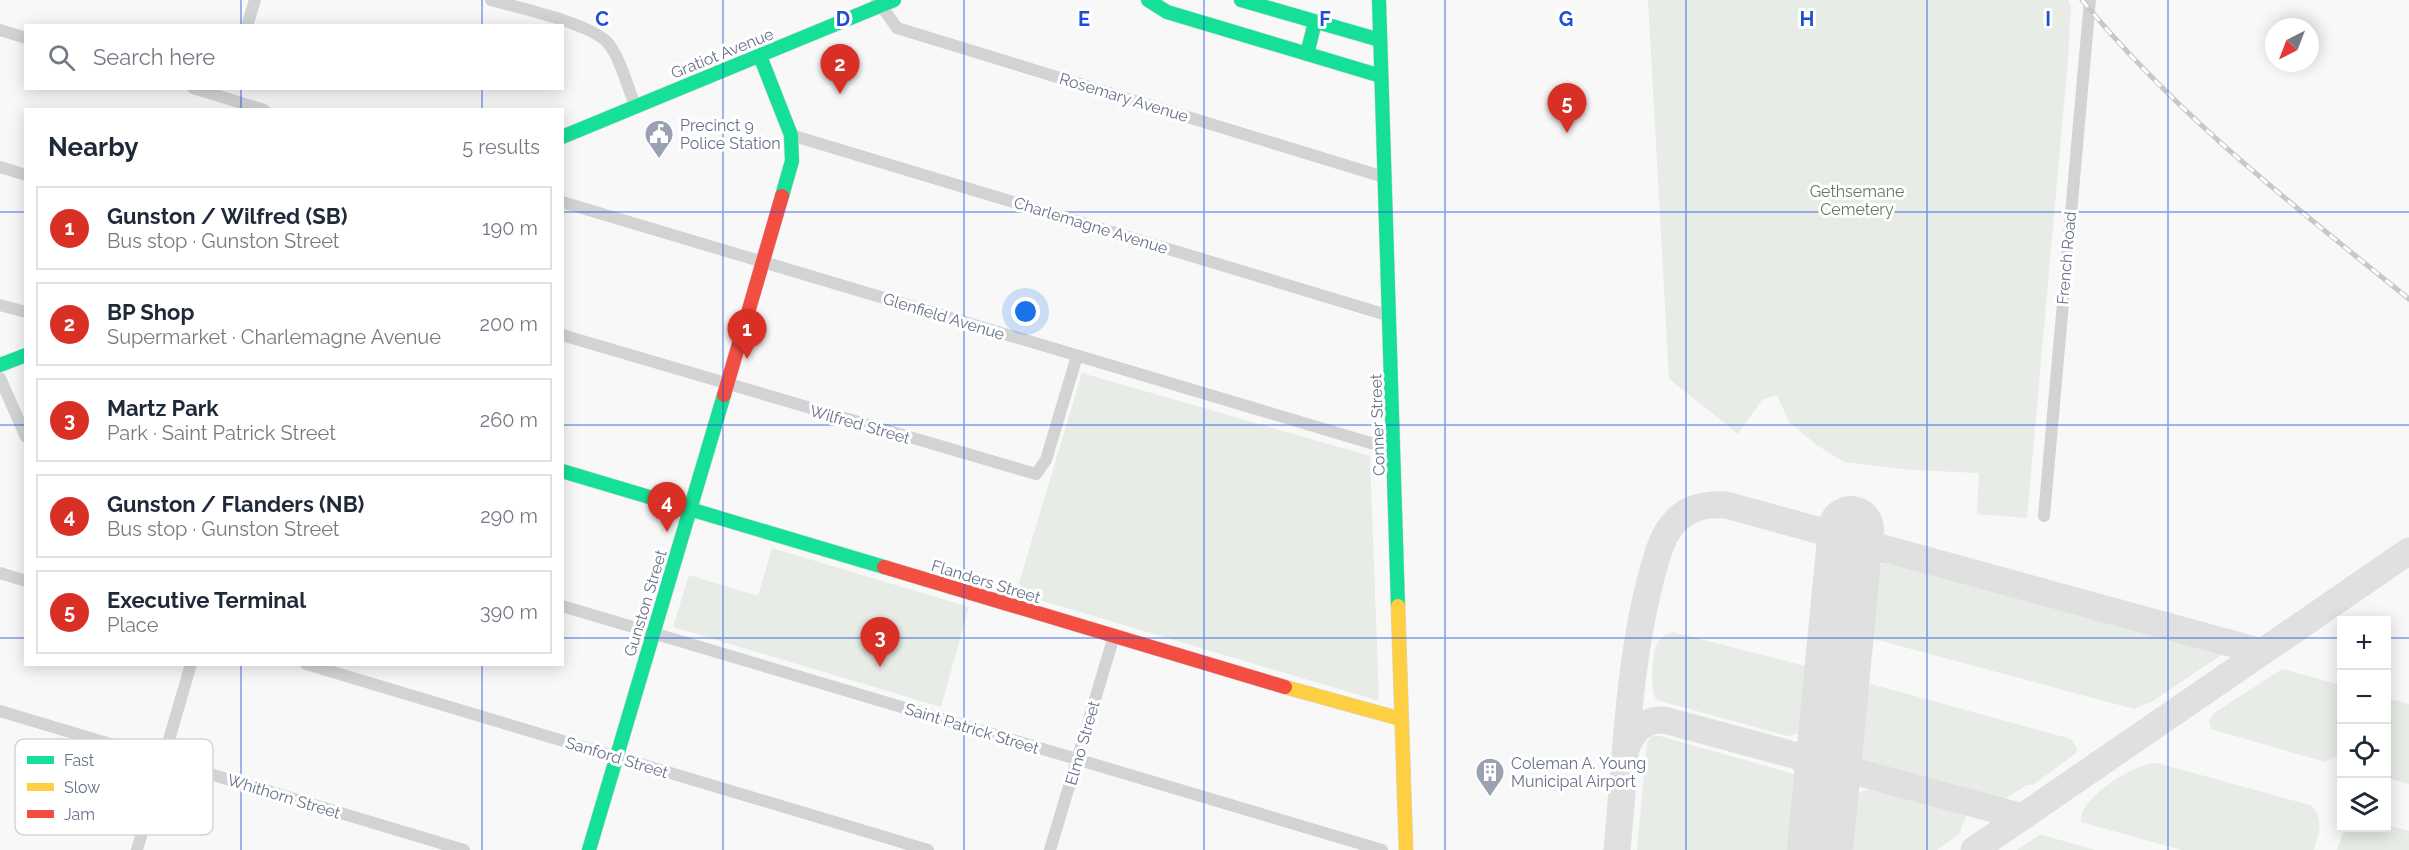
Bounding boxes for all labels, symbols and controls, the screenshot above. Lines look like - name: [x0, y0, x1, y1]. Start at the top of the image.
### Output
- text: C: [595, 7, 609, 31]
- text: D: [836, 7, 850, 31]
- text: E: [1078, 7, 1090, 31]
- text: F: [1319, 7, 1331, 31]
- text: G: [1559, 7, 1573, 31]
- text: H: [1800, 7, 1814, 31]
- text: I: [2045, 7, 2051, 31]
- north arrow: [2265, 18, 2319, 72]
- search box: [24, 24, 564, 90]
- street label: Gratiot Avenue: [668, 24, 776, 83]
- icon: search: [45, 41, 78, 74]
- text: Search here: [93, 44, 215, 70]
- pin: 2: [820, 44, 860, 94]
- street label: Rosemary Avenue: [1057, 69, 1191, 126]
- pin: 5: [1548, 84, 1586, 133]
- place label: Precinct 9 Police Station: [680, 116, 781, 153]
- public building icon: Precinct 9 Police Station: [643, 118, 675, 160]
- text: Nearby: [48, 132, 138, 162]
- text: 5 results: [462, 135, 540, 159]
- park label: Gethsemane Cemetery: [1810, 182, 1904, 219]
- street label: Charlemagne Avenue: [1011, 193, 1170, 258]
- text: Gunston / Wilfred (SB): [107, 203, 348, 229]
- street label: French Road: [2053, 211, 2080, 305]
- text: 1: [65, 216, 74, 240]
- text: 190 m: [482, 216, 538, 240]
- text: Bus stop · Gunston Street: [107, 229, 340, 253]
- street label: Glenfield Avenue: [881, 289, 1007, 344]
- your location: [1011, 297, 1040, 326]
- text: BP Shop: [107, 299, 194, 325]
- pin: 1: [728, 310, 766, 359]
- text: 2: [64, 312, 75, 336]
- text: 200 m: [480, 312, 538, 336]
- text: Supermarket · Charlemagne Avenue: [107, 325, 441, 349]
- street label: Conner Street: [1366, 373, 1389, 476]
- text: Martz Park: [107, 395, 219, 421]
- street label: Wilfred Street: [808, 401, 913, 448]
- text: 3: [64, 408, 75, 432]
- text: 260 m: [480, 408, 538, 432]
- text: Park · Saint Patrick Street: [107, 421, 336, 445]
- pin: 4: [648, 482, 686, 532]
- text: Gunston / Flanders (NB): [107, 491, 364, 517]
- text: 4: [64, 504, 75, 528]
- text: 290 m: [480, 504, 538, 528]
- text: Bus stop · Gunston Street: [107, 517, 340, 541]
- street label: Gunston Street: [620, 547, 671, 659]
- street label: Flanders Street: [929, 556, 1043, 607]
- text: Executive Terminal: [107, 587, 306, 613]
- text: 5: [64, 600, 75, 624]
- text: 390 m: [480, 600, 538, 624]
- text: Place: [107, 613, 158, 637]
- map controls: [2337, 616, 2391, 832]
- button: +: [2337, 616, 2391, 670]
- pin: 3: [860, 618, 900, 667]
- button: −: [2337, 670, 2391, 724]
- street label: Elmo Street: [1061, 698, 1104, 787]
- street label: Saint Patrick Street: [902, 699, 1042, 758]
- button: locate: [2337, 724, 2391, 778]
- street label: Sanford Street: [563, 733, 671, 782]
- legend: [15, 739, 213, 835]
- text: Fast: [64, 751, 95, 770]
- place label: Coleman A. Young Municipal Airport: [1511, 754, 1646, 791]
- building icon: Coleman A. Young Municipal Airport: [1474, 756, 1506, 798]
- street label: Whithorn Street: [225, 770, 343, 823]
- text: Slow: [64, 778, 100, 797]
- button: layers: [2337, 778, 2391, 832]
- text: Jam: [64, 805, 95, 824]

